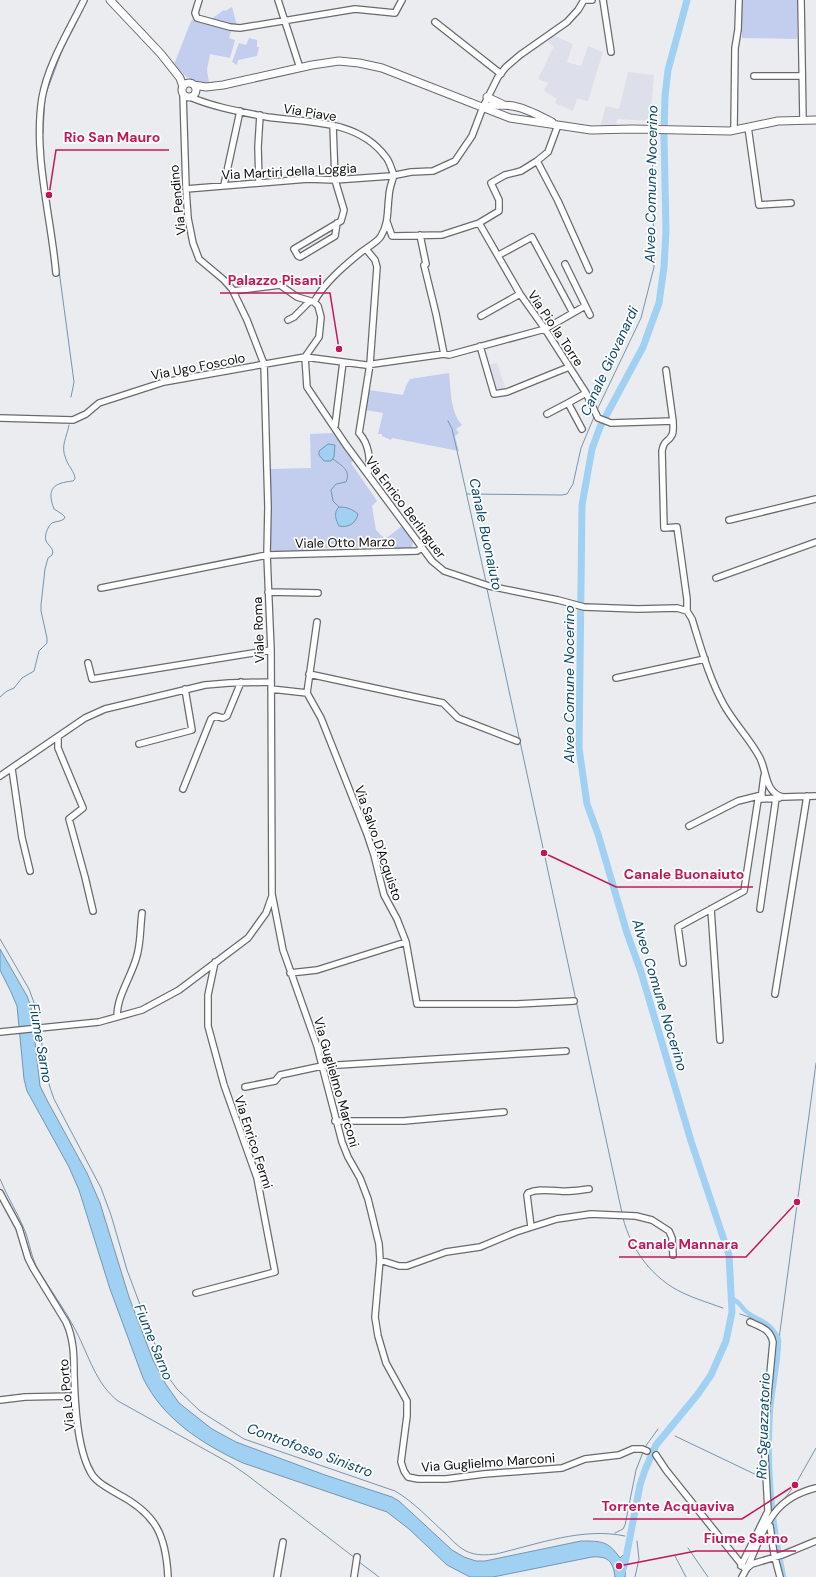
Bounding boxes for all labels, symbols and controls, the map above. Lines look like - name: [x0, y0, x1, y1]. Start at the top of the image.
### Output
- street label: Via Piave: [282, 100, 338, 125]
- water label: Alveo Comune Nocerino: [641, 105, 661, 264]
- callout: Rio San Mauro: [56, 124, 169, 150]
- text: Rio San Mauro: [64, 128, 160, 146]
- street label: Via Martiri della Loggia: [221, 159, 357, 184]
- street label: Via Pendino: [165, 164, 190, 236]
- callout: Palazzo Pisani: [220, 267, 330, 293]
- text: Palazzo Pisani: [228, 271, 322, 289]
- street label: Via Pio la Torre: [524, 287, 587, 370]
- water label: Canale Giovanardi: [576, 303, 642, 419]
- street label: Via Ugo Foscolo: [150, 349, 247, 384]
- street label: Via Enrico Berlinguer: [361, 453, 450, 562]
- water label: Canale Buonaiuto: [465, 476, 507, 592]
- street label: Viale Otto Marzo: [295, 533, 396, 552]
- street label: Viale Roma: [249, 597, 268, 663]
- water label: Alveo Comune Nocerino: [560, 605, 578, 764]
- street label: Via Salvo D'Acquisto: [351, 783, 406, 903]
- callout: Canale Buonaiuto: [616, 861, 753, 887]
- text: Canale Buonaiuto: [624, 865, 744, 883]
- water label: Alveo Comune Nocerino: [628, 916, 692, 1073]
- water label: Fiume Sarno: [25, 1002, 57, 1084]
- street label: Via Guglielmo Marconi: [310, 1015, 363, 1149]
- street label: Via Enrico Fermi: [230, 1093, 277, 1191]
- callout: Canale Mannara: [619, 1231, 746, 1257]
- text: Canale Mannara: [628, 1235, 738, 1253]
- water label: Fiume Sarno: [131, 1301, 177, 1383]
- street label: Via Lo Porto: [55, 1358, 78, 1432]
- water label: Rio Sguazzatorio: [752, 1372, 774, 1480]
- water label: Controfosso Sinistro: [245, 1419, 375, 1481]
- street label: Via Guglielmo Marconi: [420, 1449, 556, 1476]
- callout: Torrente Acquaviva: [593, 1493, 742, 1519]
- text: Torrente Acquaviva: [602, 1497, 734, 1515]
- callout: Fiume Sarno: [696, 1525, 796, 1551]
- text: Fiume Sarno: [704, 1529, 788, 1547]

